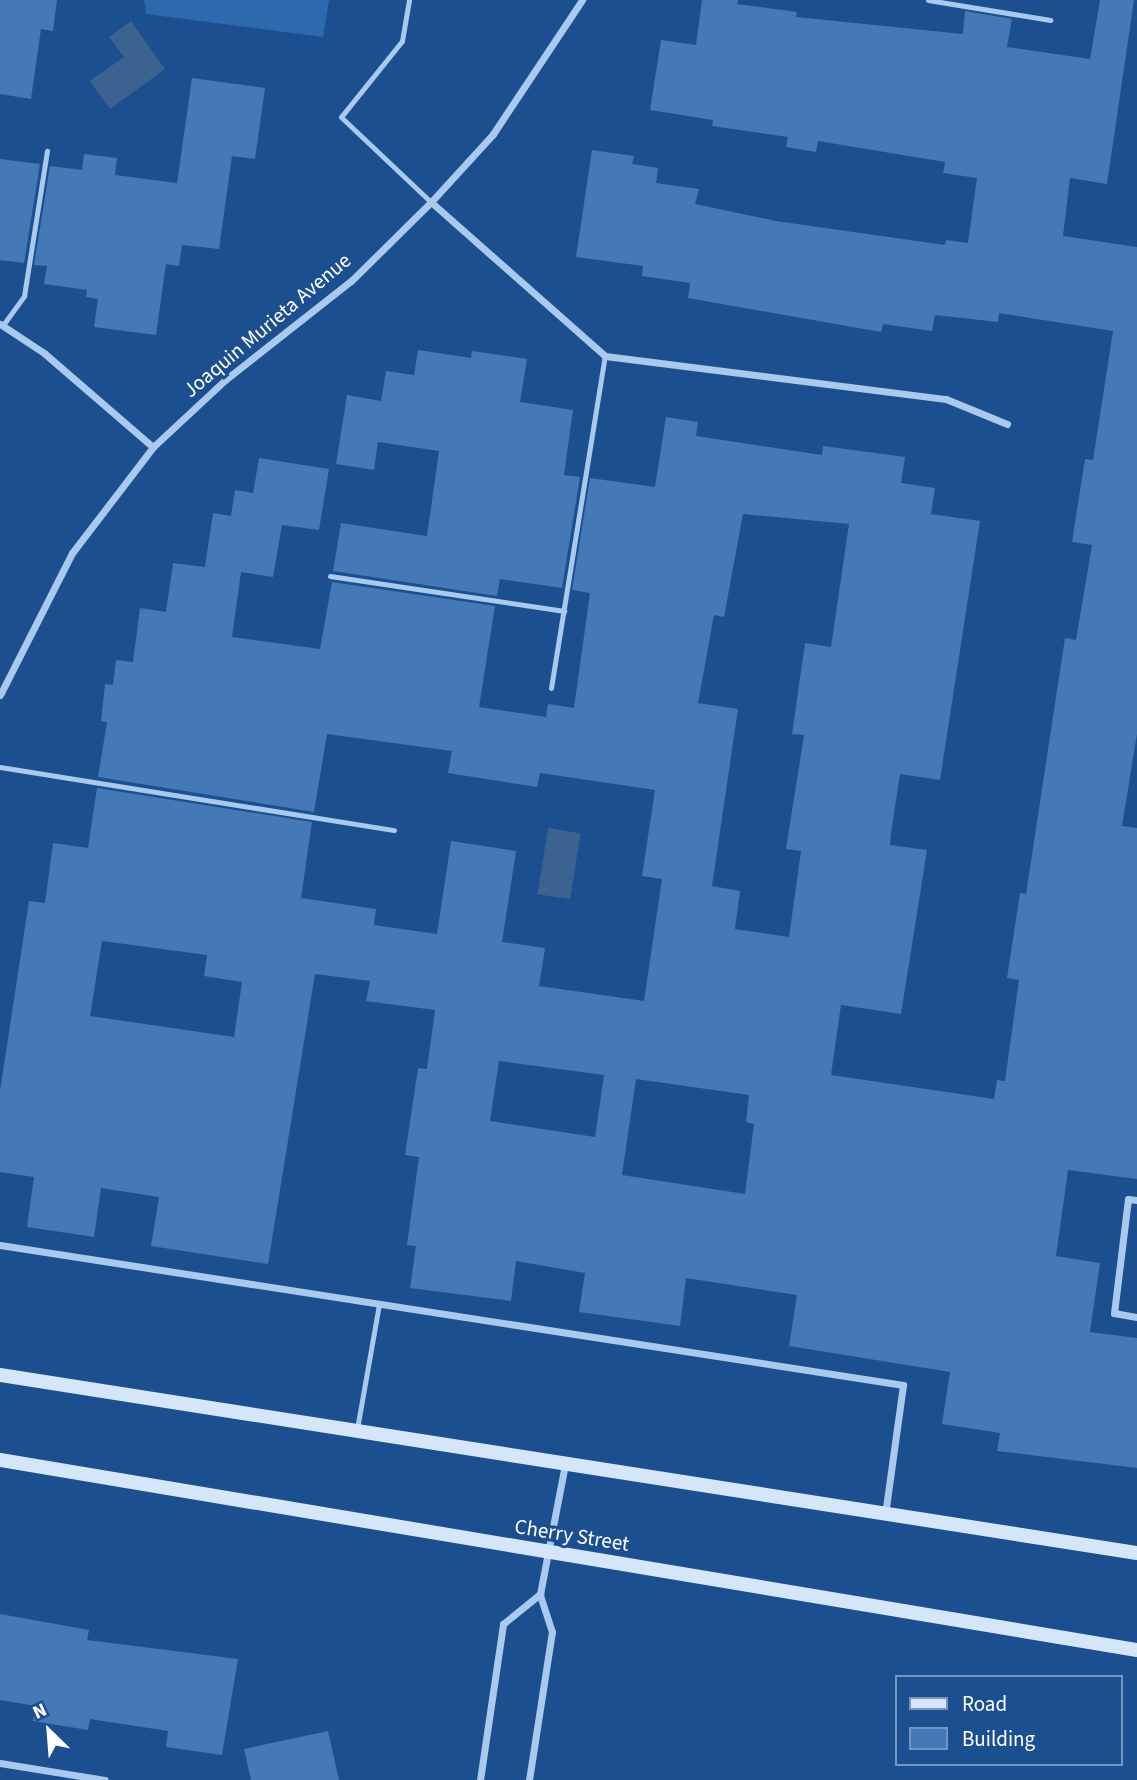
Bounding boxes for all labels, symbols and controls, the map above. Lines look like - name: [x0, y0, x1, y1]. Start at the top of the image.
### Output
- street label: Joaquin Murieta Avenue: [178, 247, 356, 403]
- street label: Cherry Street: [513, 1514, 631, 1556]
- legend: [895, 1675, 1123, 1766]
- text: Road: [962, 1689, 1007, 1719]
- north arrow: [14, 1696, 84, 1766]
- text: N: [28, 1697, 51, 1726]
- text: Building: [962, 1724, 1035, 1754]

